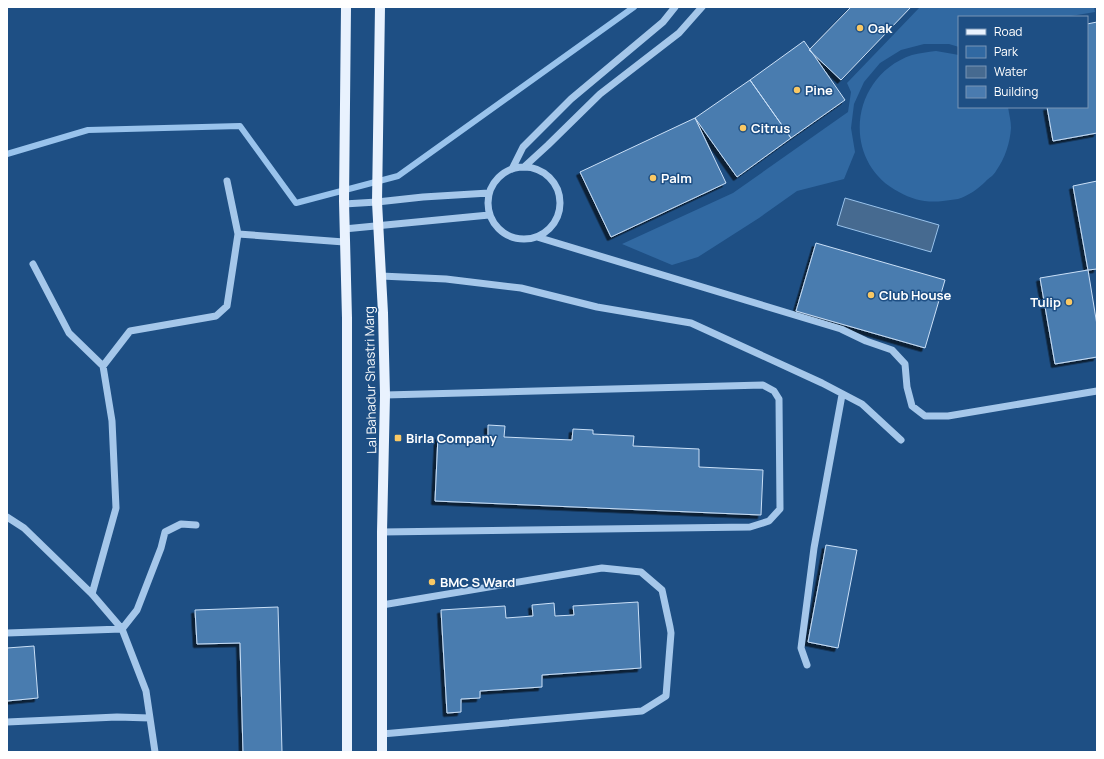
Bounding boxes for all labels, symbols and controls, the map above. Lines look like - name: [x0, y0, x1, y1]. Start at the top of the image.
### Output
- legend: [958, 16, 1088, 108]
- place label: Oak: [868, 19, 893, 37]
- marker: Oak: [855, 23, 865, 33]
- text: Road: [994, 23, 1022, 40]
- text: Park: [994, 43, 1019, 60]
- text: Water: [994, 63, 1028, 80]
- place label: Pine: [805, 81, 833, 99]
- text: Building: [994, 83, 1038, 100]
- marker: Pine: [792, 85, 802, 95]
- place label: Citrus: [751, 119, 790, 137]
- marker: Citrus: [738, 123, 748, 133]
- place label: Palm: [661, 169, 692, 187]
- marker: Palm: [648, 173, 658, 183]
- place label: Club House: [879, 286, 952, 304]
- marker: Club House: [866, 290, 876, 300]
- place label: Tulip: [1030, 293, 1061, 311]
- marker: Tulip: [1064, 297, 1074, 307]
- street label: Lal Bahadur Shastri Marg: [360, 306, 380, 454]
- place label: Birla Company: [406, 429, 497, 447]
- marker: Birla Company: [393, 433, 403, 443]
- place label: BMC S Ward: [440, 573, 515, 591]
- marker: BMC S Ward: [427, 577, 437, 587]

